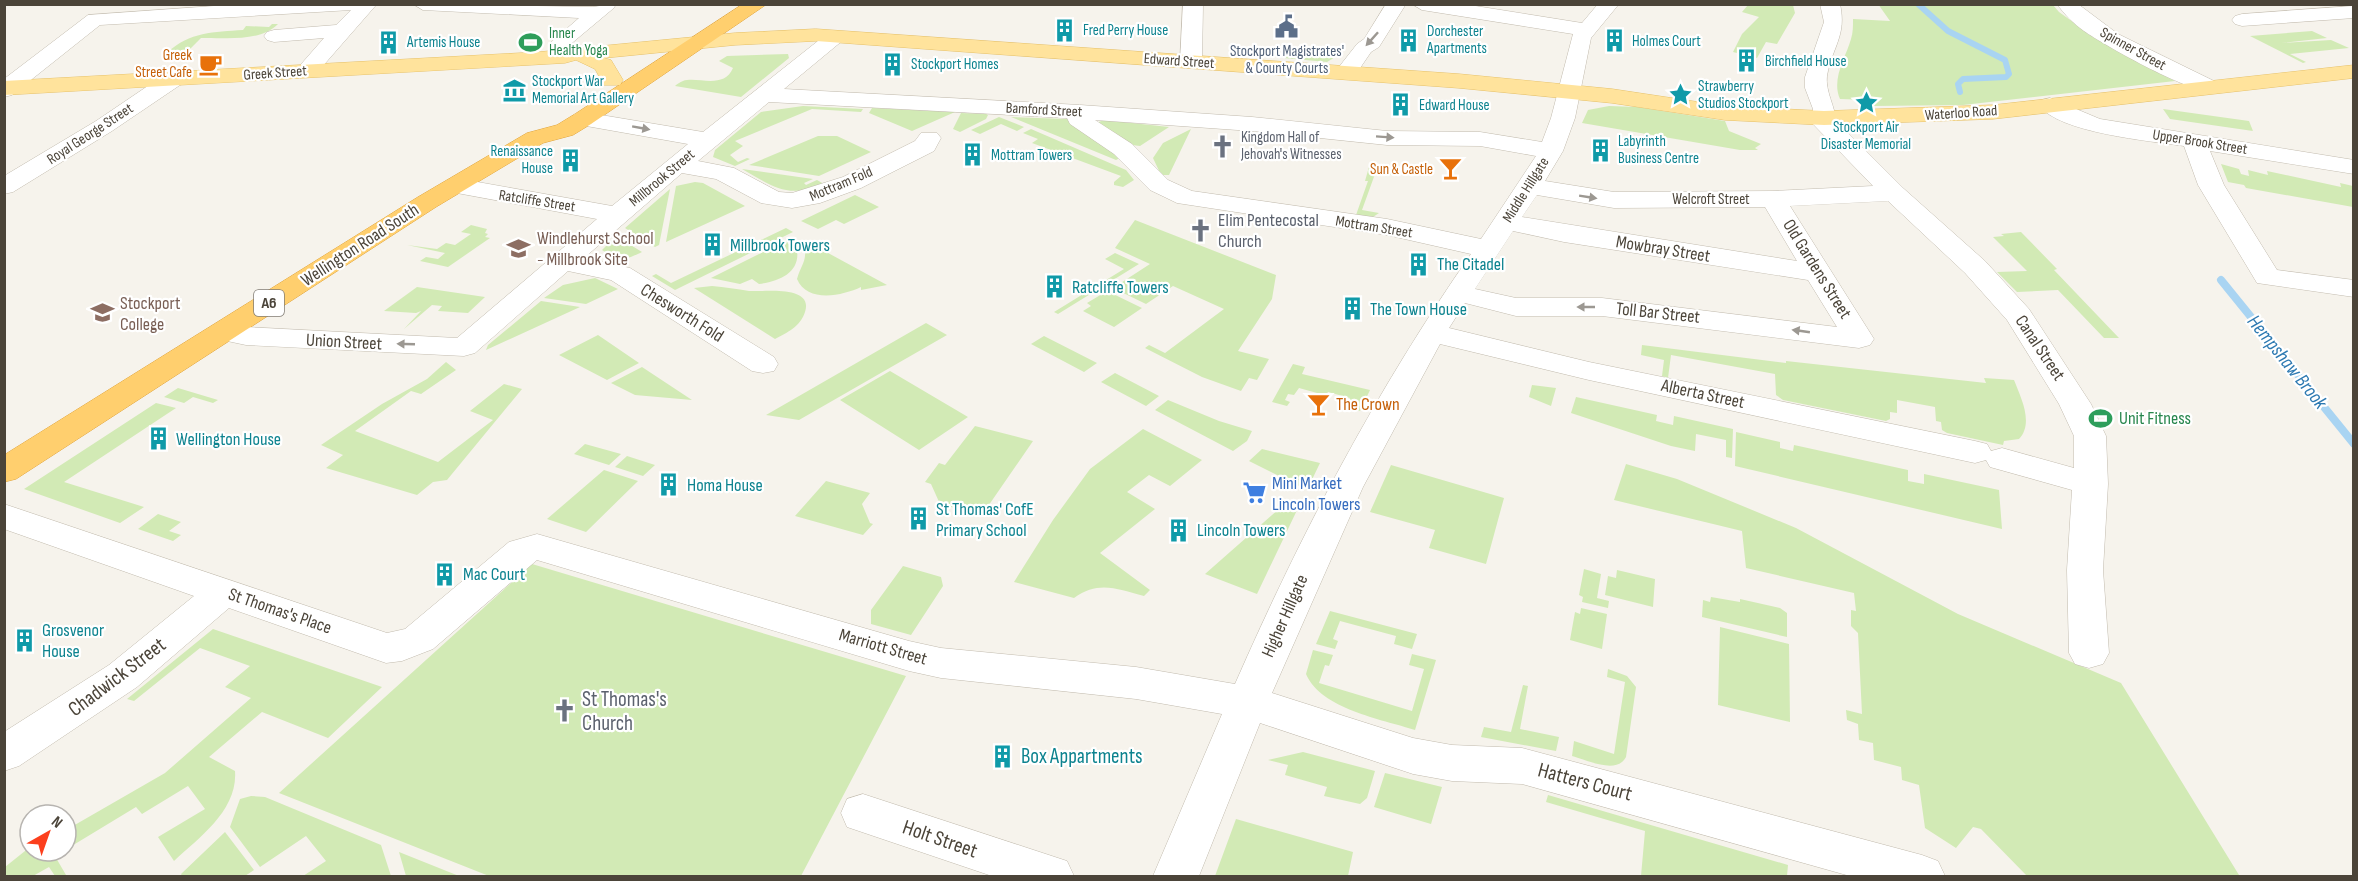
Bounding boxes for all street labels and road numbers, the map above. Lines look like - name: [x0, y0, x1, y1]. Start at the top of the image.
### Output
- street label: Spinner Street: [2097, 23, 2170, 75]
- street label: Edward Street: [1143, 49, 1215, 73]
- street label: Greek Street: [243, 61, 308, 85]
- street label: Royal George Street: [43, 99, 137, 169]
- street label: Bamford Street: [1005, 99, 1083, 122]
- street label: Waterloo Road: [1924, 101, 1998, 125]
- street label: Upper Brook Street: [2151, 125, 2249, 159]
- street label: Millbrook Street: [625, 145, 699, 211]
- street label: Middle Hillgate: [1498, 154, 1554, 226]
- street label: Mottram Fold: [807, 162, 875, 206]
- street label: Ratcliffe Street: [497, 186, 577, 216]
- street label: Welcroft Street: [1672, 190, 1750, 209]
- street label: Wellington Road South: [297, 199, 423, 291]
- street label: Mottram Street: [1334, 212, 1414, 243]
- street label: Old Gardens Street: [1778, 216, 1856, 323]
- street label: Mowbray Street: [1614, 231, 1712, 267]
- street label: Chesworth Fold: [637, 279, 727, 347]
- road number: A6: [254, 290, 284, 316]
- street label: Toll Bar Street: [1615, 298, 1701, 328]
- street label: Canal Street: [2011, 311, 2070, 385]
- street label: Union Street: [306, 330, 383, 355]
- street label: Alberta Street: [1658, 375, 1747, 413]
- street label: Higher Hillgate: [1257, 571, 1313, 661]
- street label: St Thomas's Place: [226, 584, 334, 638]
- street label: Marriott Street: [837, 624, 930, 670]
- street label: Chadwick Street: [63, 632, 171, 722]
- street label: Hatters Court: [1535, 757, 1635, 807]
- street label: Holt Street: [899, 815, 981, 863]

